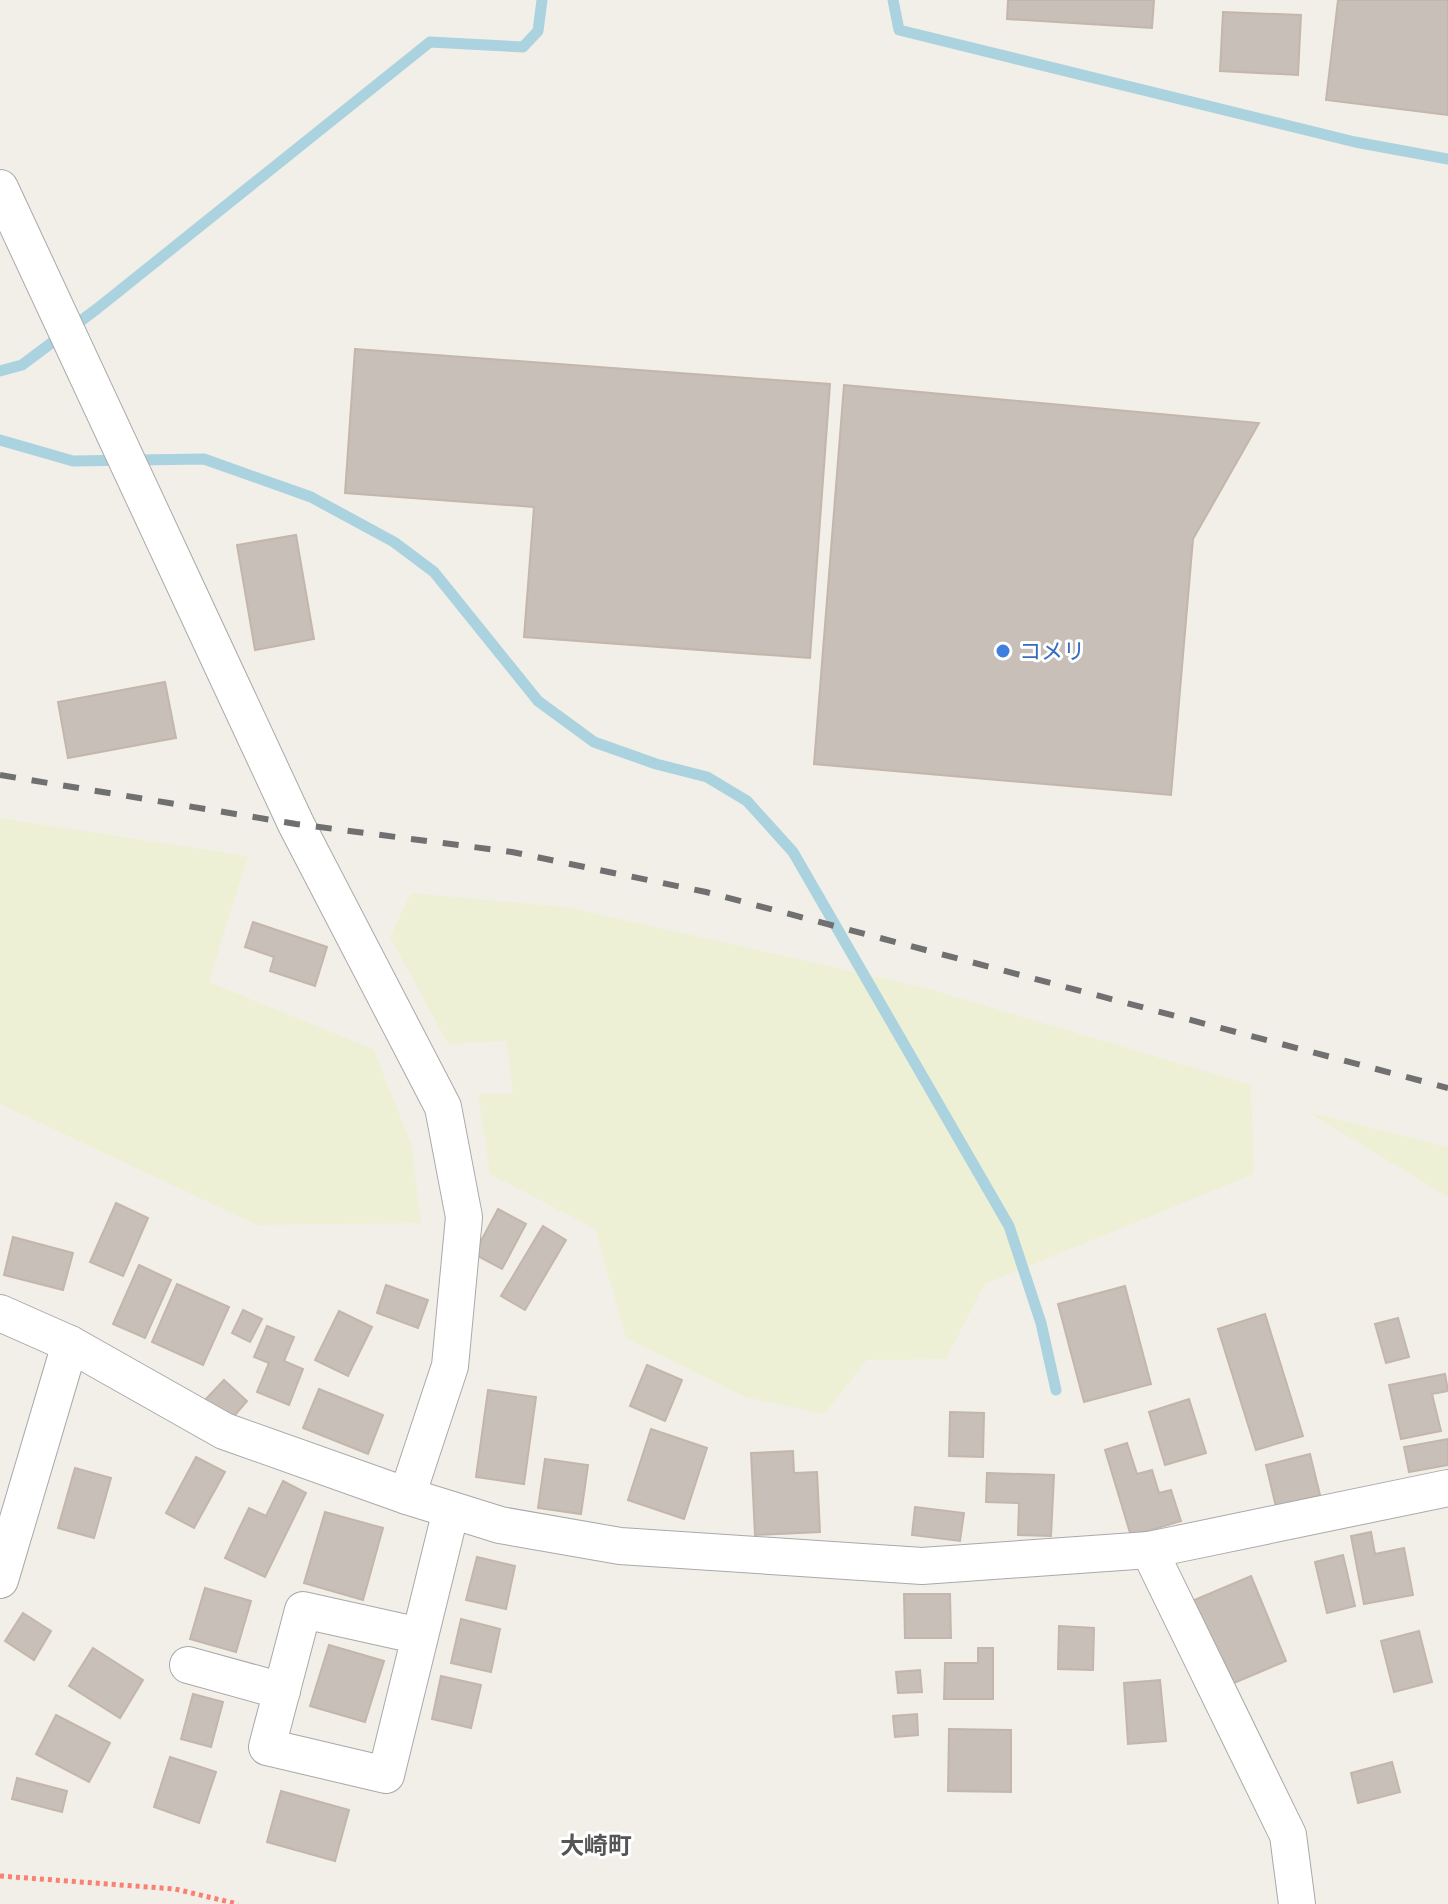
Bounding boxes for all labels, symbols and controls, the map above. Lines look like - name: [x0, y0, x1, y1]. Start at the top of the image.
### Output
- place label: コメリ: [1019, 639, 1085, 664]
- marker: コメリ: [994, 642, 1012, 660]
- district label: 大崎町: [560, 1832, 632, 1859]

